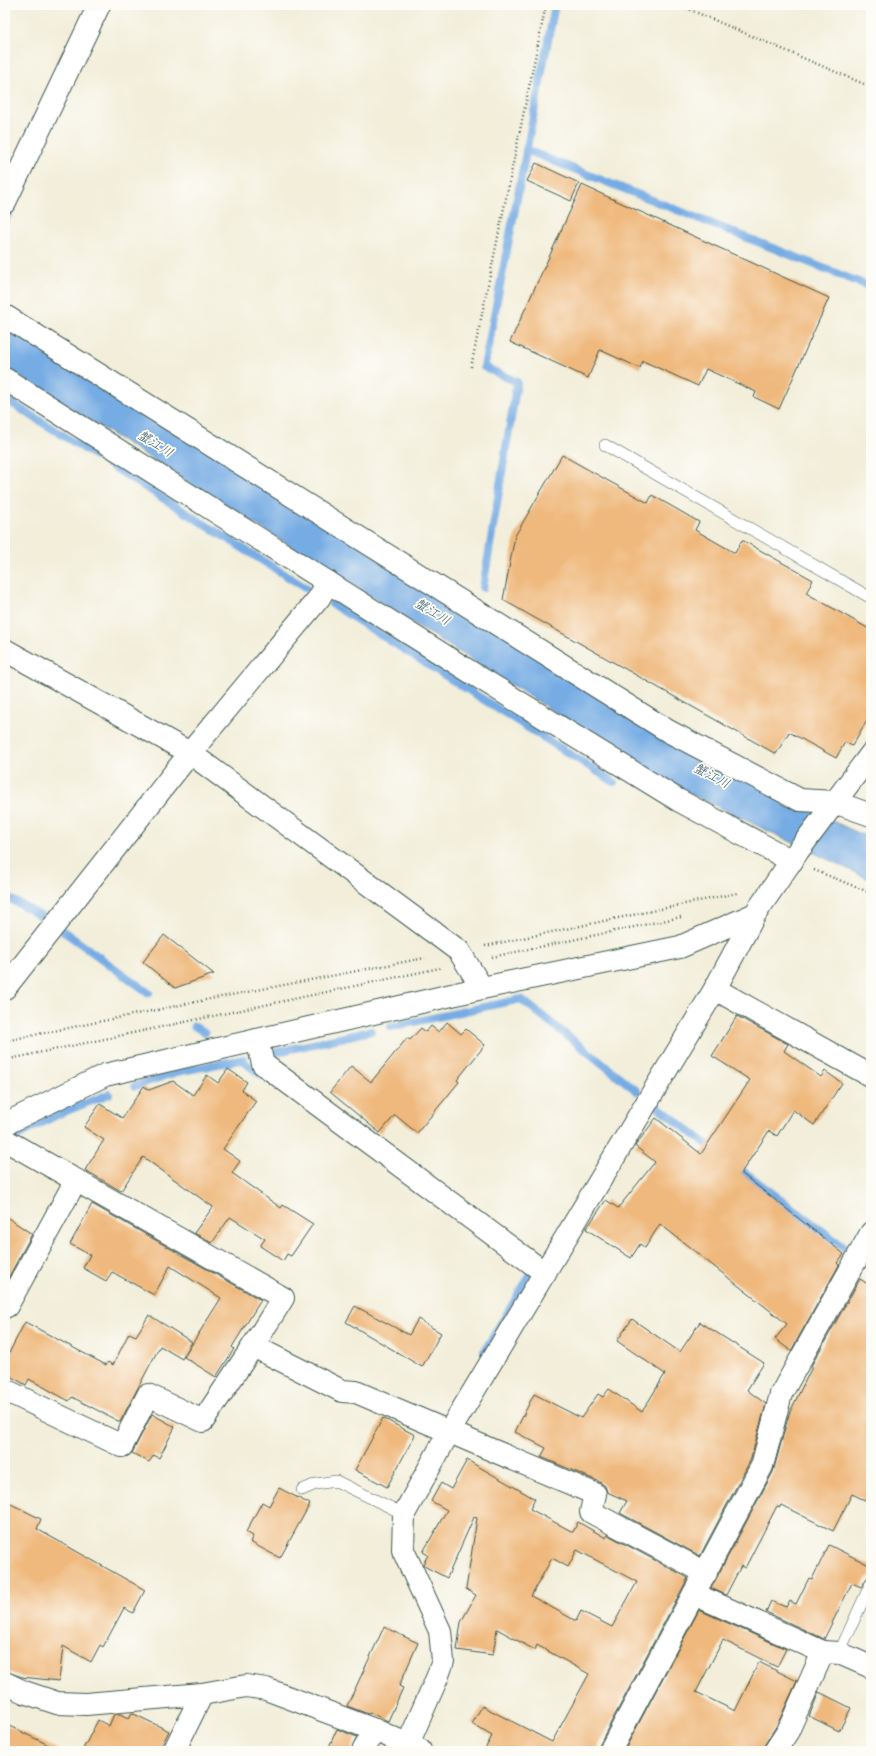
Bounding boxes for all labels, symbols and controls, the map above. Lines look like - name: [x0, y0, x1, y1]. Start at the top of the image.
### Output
- water label: 蟹江川: [135, 427, 176, 460]
- water label: 蟹江川: [412, 595, 453, 628]
- water label: 蟹江川: [691, 760, 733, 791]

